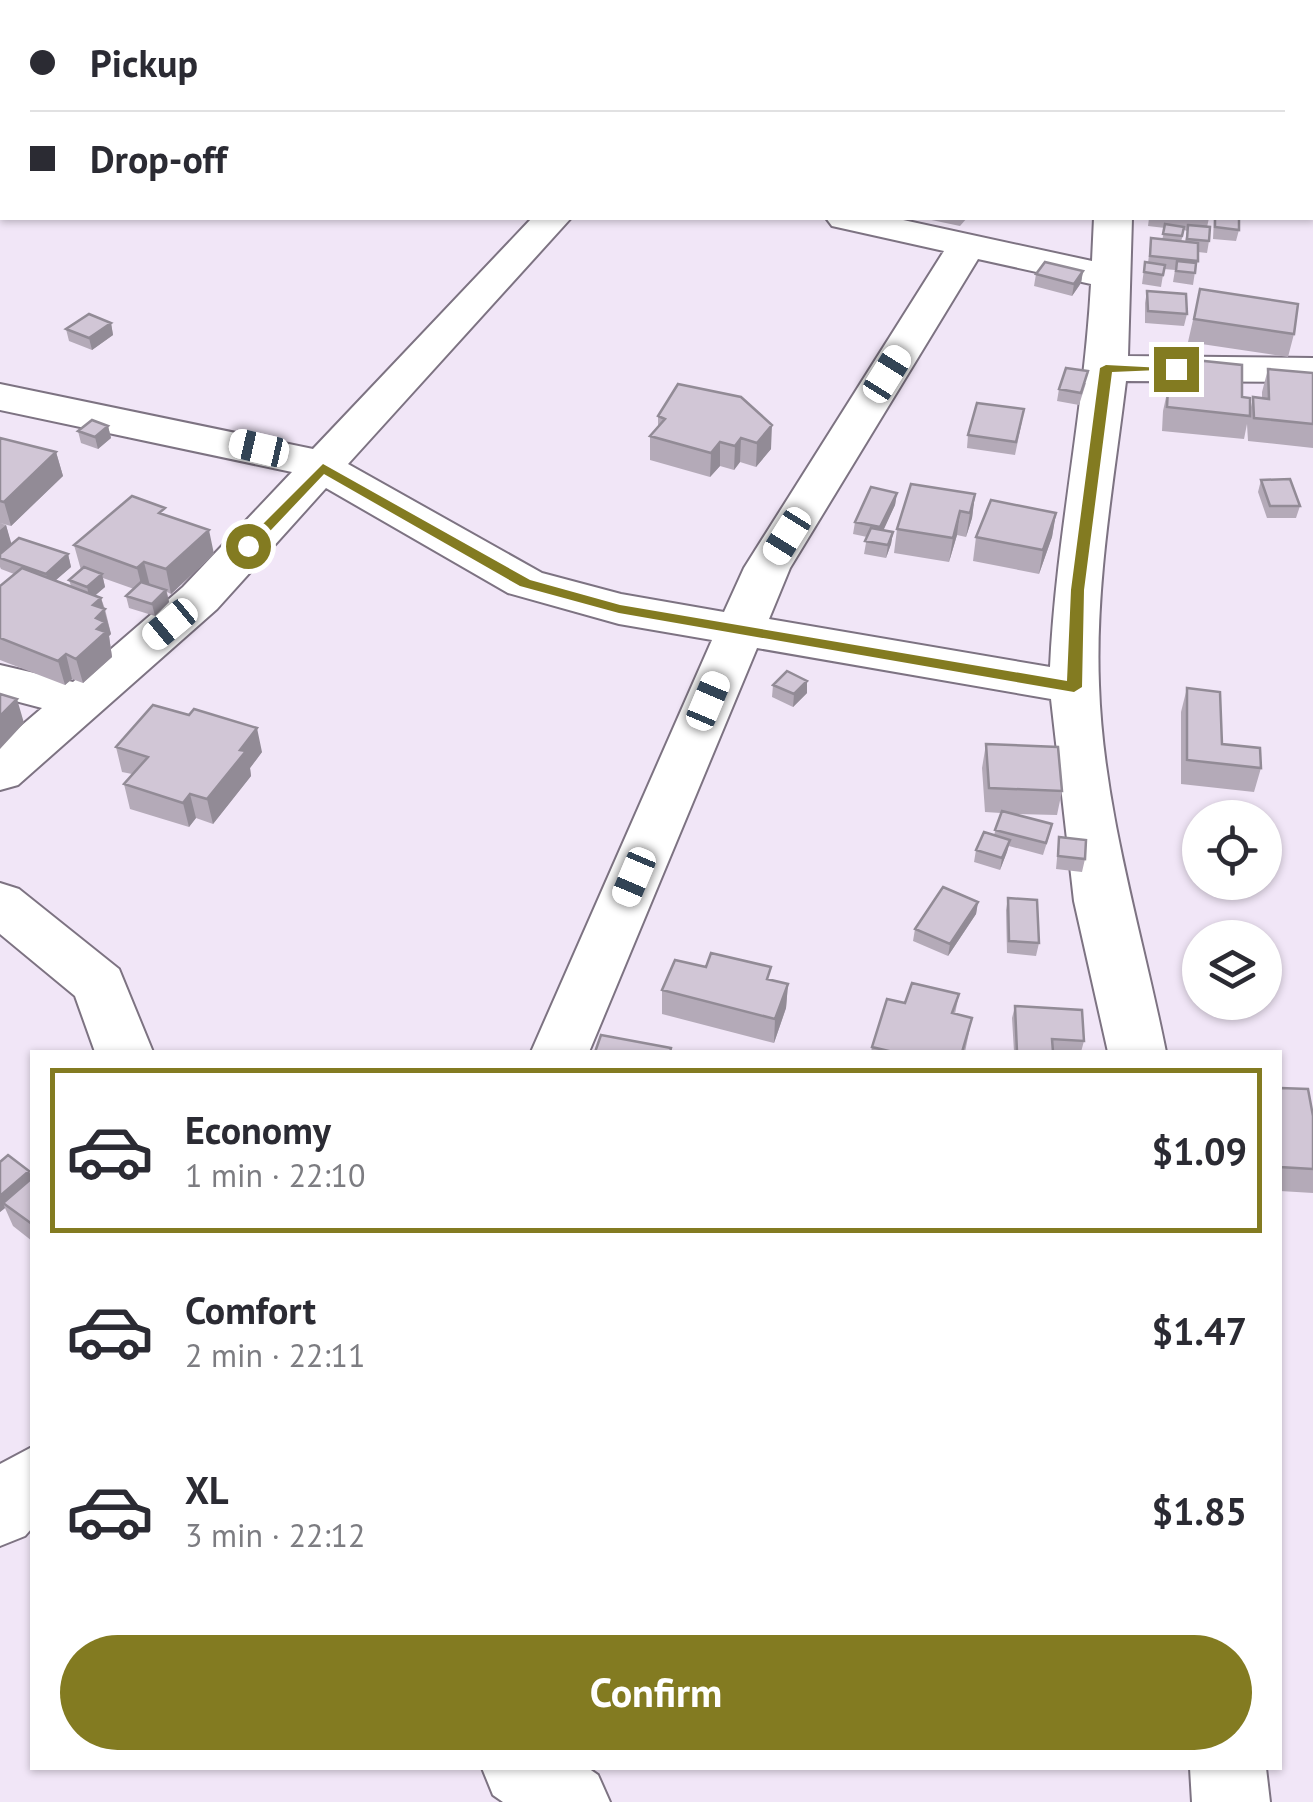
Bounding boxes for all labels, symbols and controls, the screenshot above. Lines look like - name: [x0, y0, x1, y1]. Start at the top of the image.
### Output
- text: Pickup: [90, 38, 198, 87]
- text: Drop-off: [90, 134, 227, 183]
- car: [858, 341, 916, 407]
- route end: [1154, 347, 1199, 392]
- car: [226, 427, 292, 469]
- car: [758, 503, 816, 569]
- route start: [226, 524, 271, 569]
- car: [137, 593, 203, 655]
- car: [682, 668, 734, 734]
- map controls: [1182, 800, 1282, 1020]
- button: locate: [1182, 800, 1282, 900]
- car: [608, 844, 660, 910]
- button: layers: [1182, 920, 1282, 1020]
- text: Economy: [185, 1105, 331, 1154]
- icon: car: [65, 1106, 155, 1196]
- text: $1.09: [1151, 1126, 1247, 1175]
- text: 1 min · 22:10: [185, 1154, 365, 1196]
- text: Comfort: [185, 1285, 316, 1334]
- icon: car: [65, 1286, 155, 1376]
- text: $1.47: [1151, 1306, 1247, 1355]
- text: 2 min · 22:11: [185, 1334, 365, 1376]
- text: XL: [185, 1465, 229, 1514]
- icon: car: [65, 1466, 155, 1556]
- text: $1.85: [1151, 1486, 1247, 1535]
- text: 3 min · 22:12: [185, 1514, 365, 1556]
- button: Confirm: [60, 1635, 1252, 1750]

